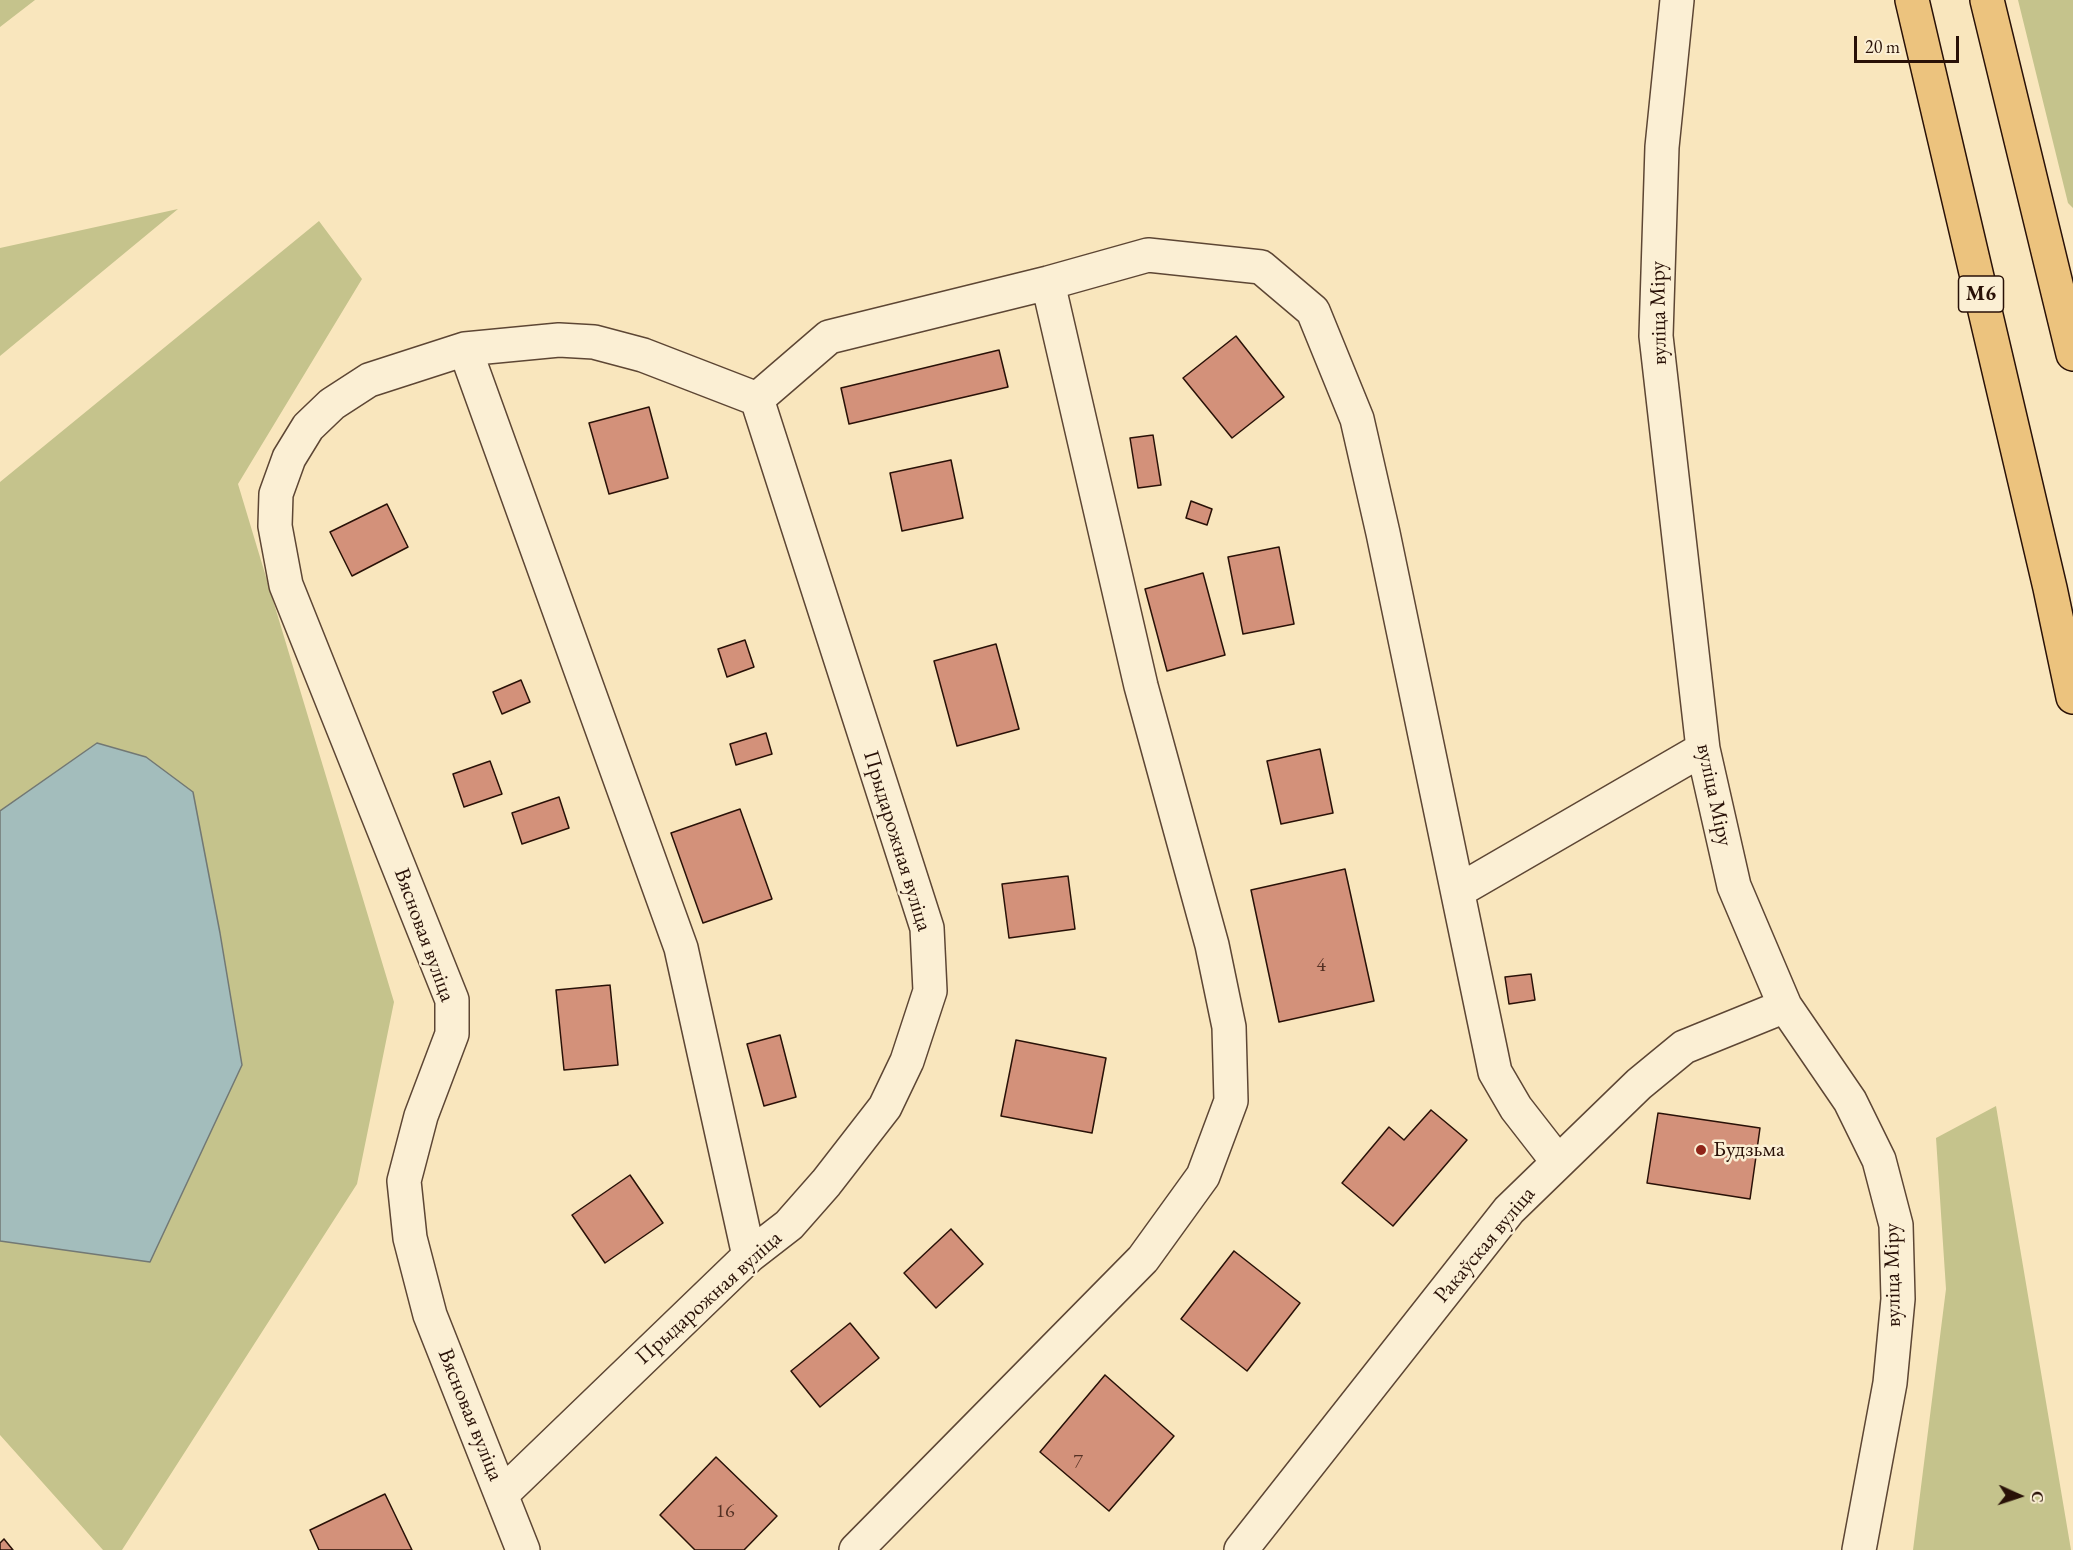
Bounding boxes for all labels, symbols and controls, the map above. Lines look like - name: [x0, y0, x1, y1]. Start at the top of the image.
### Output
- scale bar: [1857, 24, 1962, 62]
- text: 20 m: [1865, 35, 1900, 58]
- street label: вуліца Міру: [1645, 261, 1673, 365]
- road number: М6: [1958, 276, 2004, 312]
- street label: вуліца Міру: [1690, 741, 1738, 849]
- street label: Прыдарожная вуліца: [857, 747, 937, 935]
- street label: Вясновая вуліца: [388, 865, 460, 1005]
- house number: 4: [1316, 954, 1326, 978]
- place label: Будзьма: [1713, 1137, 1785, 1163]
- marker: Будзьма: [1694, 1143, 1708, 1157]
- street label: Ракаўская вуліца: [1429, 1182, 1541, 1308]
- street label: вуліца Міру: [1879, 1223, 1907, 1327]
- street label: Прыдарожная вуліца: [630, 1225, 788, 1371]
- street label: Вясновая вуліца: [432, 1345, 508, 1485]
- house number: 7: [1073, 1451, 1083, 1475]
- north arrow: [1989, 1466, 2049, 1526]
- text: С: [2027, 1491, 2048, 1503]
- house number: 16: [715, 1500, 735, 1524]

